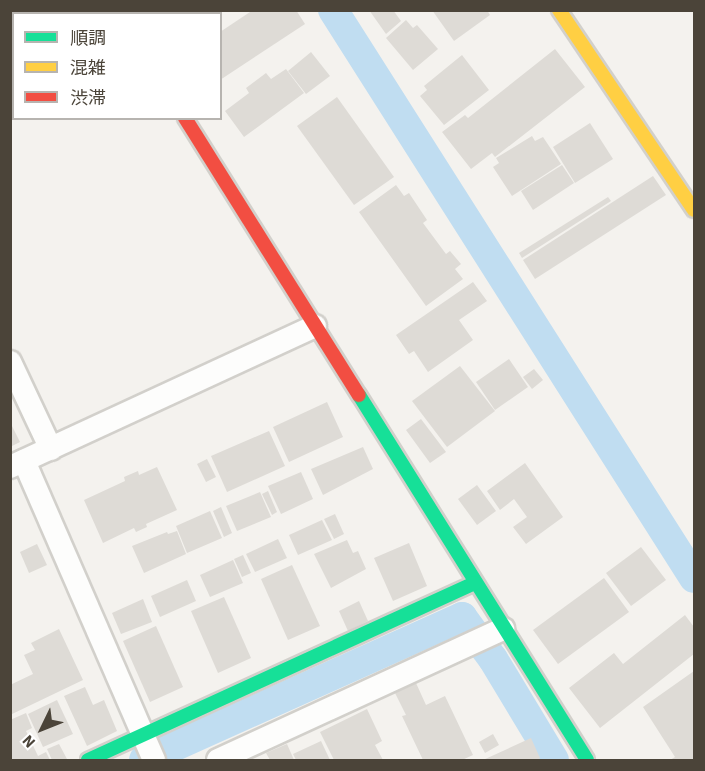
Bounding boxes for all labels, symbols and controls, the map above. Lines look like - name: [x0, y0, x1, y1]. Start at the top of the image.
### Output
- legend: [12, 12, 222, 120]
- text: 順調: [70, 26, 106, 51]
- text: 混雑: [70, 56, 106, 81]
- text: 渋滞: [70, 86, 106, 111]
- north arrow: [12, 699, 72, 759]
- text: N: [17, 730, 41, 753]

